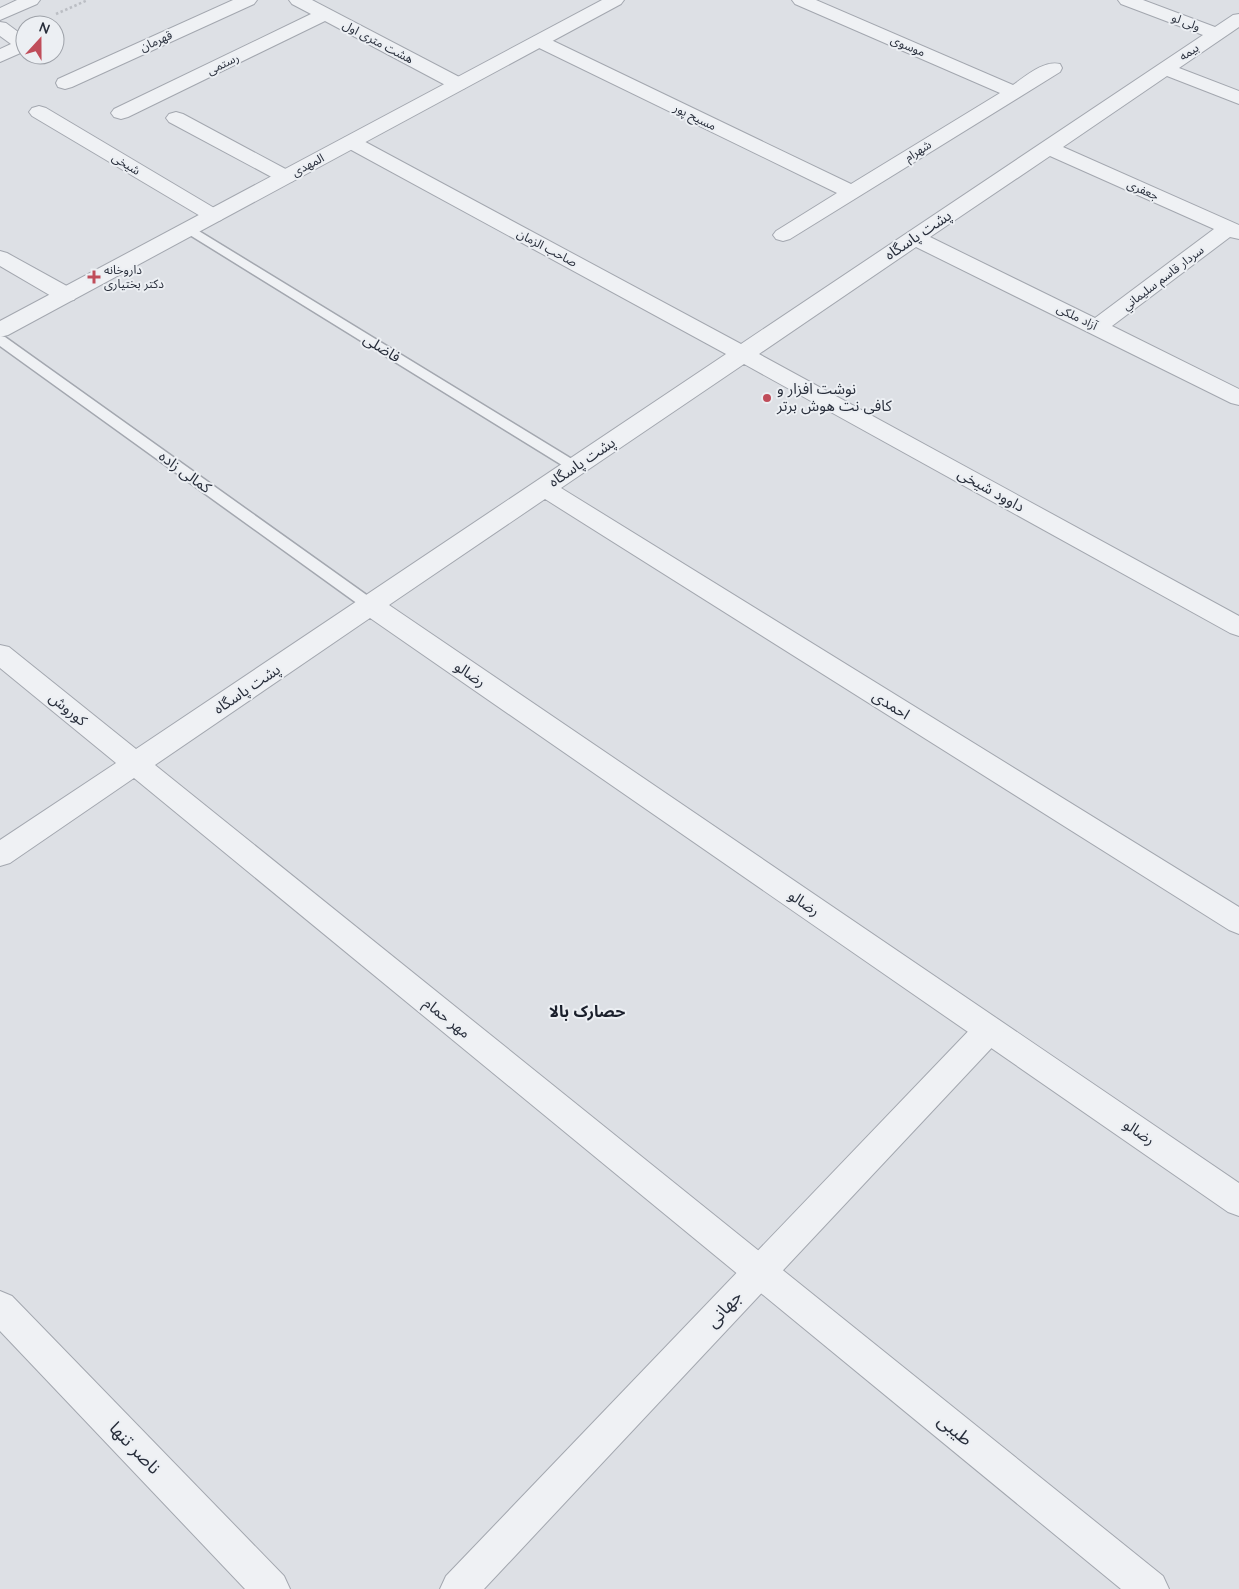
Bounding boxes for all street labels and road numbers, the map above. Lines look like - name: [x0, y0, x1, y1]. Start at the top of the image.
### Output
- street label: ولی لو: [1170, 9, 1203, 34]
- street label: هشت متری اول: [340, 17, 416, 67]
- street label: قهرمان: [137, 27, 174, 54]
- street label: موسوی: [889, 32, 928, 60]
- street label: بیمه: [1176, 40, 1201, 64]
- street label: رستمی: [204, 49, 241, 78]
- street label: مسیح پور: [670, 99, 719, 135]
- street label: شهرام: [902, 137, 935, 166]
- street label: شیخی: [109, 149, 143, 178]
- street label: المهدی: [289, 150, 327, 179]
- street label: جعفری: [1125, 176, 1161, 203]
- street label: پشت پاسگاه: [881, 205, 955, 265]
- street label: صاحب الزمان: [514, 225, 580, 270]
- street label: سردار قاسم سليماني: [1119, 242, 1208, 315]
- street label: آزاد ملکی: [1054, 300, 1101, 333]
- street label: فاضلی: [360, 329, 405, 366]
- street label: پشت پاسگاه: [545, 432, 619, 492]
- street label: کمالی زاده: [155, 446, 216, 497]
- street label: داوود شیخی: [955, 463, 1028, 516]
- street label: رضالو: [451, 656, 490, 691]
- street label: پشت پاسگاه: [210, 659, 284, 719]
- street label: احمدی: [869, 686, 913, 723]
- street label: کوروش: [45, 688, 92, 730]
- street label: رضالو: [785, 885, 824, 920]
- street label: مهر حمام: [419, 993, 475, 1044]
- street label: رضالو: [1120, 1114, 1159, 1149]
- street label: جهانی: [701, 1285, 747, 1332]
- street label: طیبی: [933, 1409, 977, 1451]
- street label: ناصر تنها: [105, 1417, 166, 1479]

